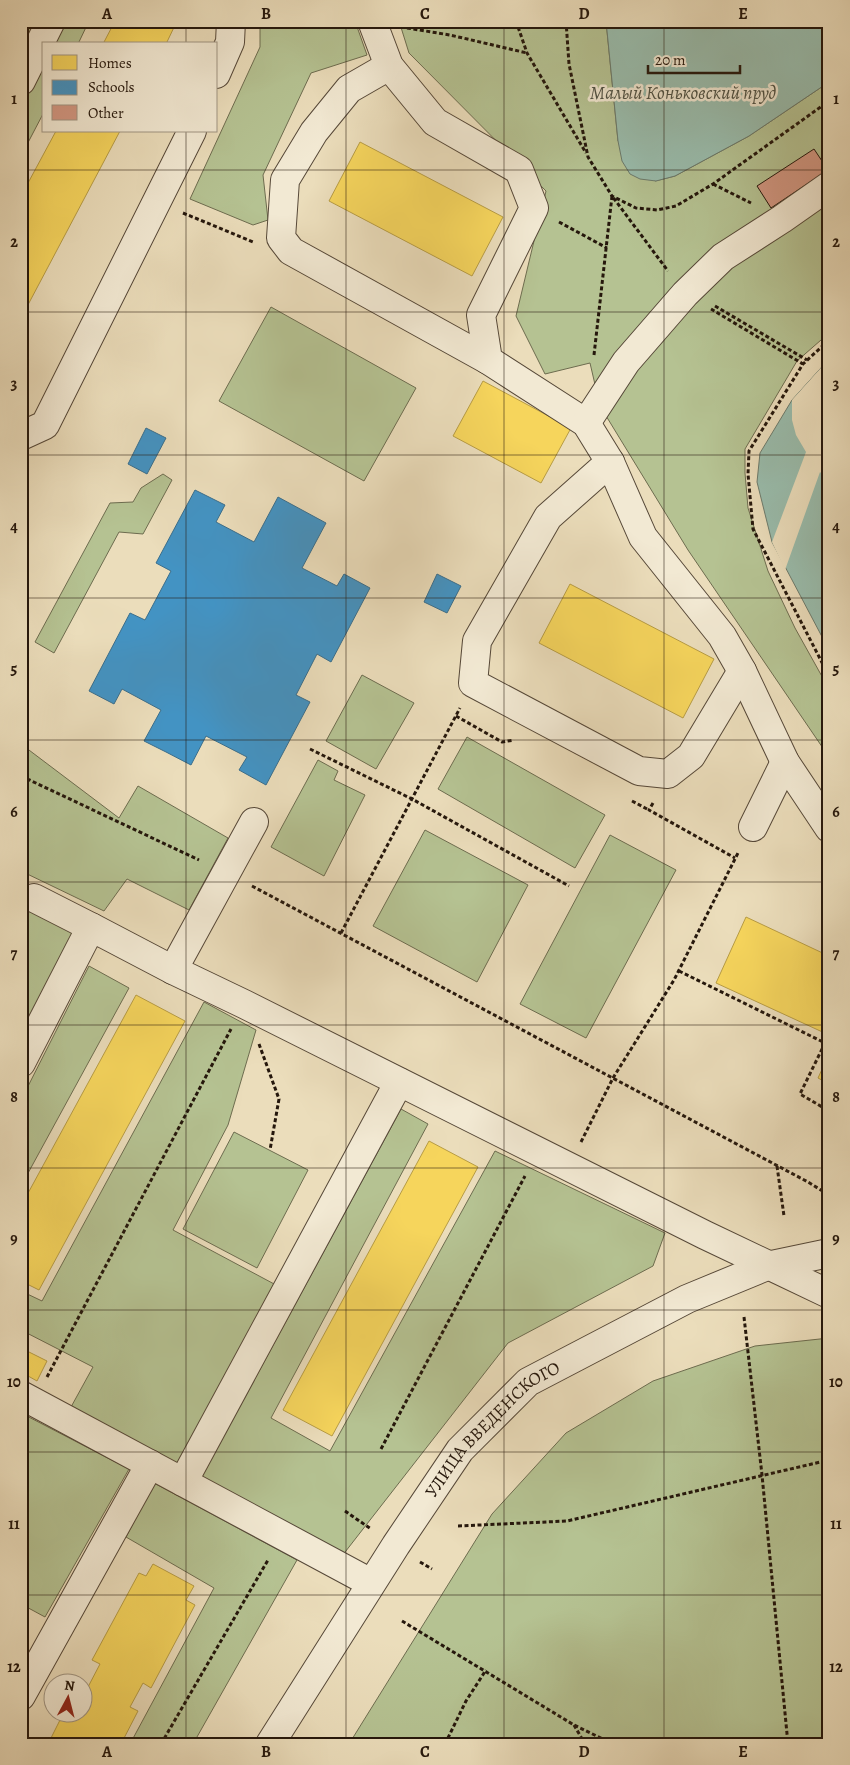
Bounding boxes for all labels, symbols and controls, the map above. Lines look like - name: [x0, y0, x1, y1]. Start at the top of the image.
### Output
- text: A: [101, 3, 113, 25]
- text: B: [261, 3, 271, 25]
- text: C: [420, 3, 430, 25]
- text: D: [578, 3, 590, 25]
- text: E: [738, 3, 748, 25]
- legend: [42, 42, 218, 132]
- scale bar: [648, 42, 740, 74]
- text: 20 m: [655, 50, 686, 70]
- text: Homes: [88, 53, 132, 73]
- text: Schools: [88, 77, 135, 97]
- water label: Малый Коньковский пруд: [590, 80, 777, 106]
- text: 1: [11, 88, 17, 110]
- text: 1: [833, 88, 839, 110]
- text: Other: [88, 103, 124, 123]
- text: 2: [10, 231, 18, 253]
- text: 2: [832, 231, 840, 253]
- text: 3: [11, 373, 18, 395]
- text: 3: [833, 373, 840, 395]
- text: 4: [10, 516, 18, 538]
- text: 4: [832, 516, 840, 538]
- text: 5: [11, 658, 18, 680]
- text: 5: [833, 658, 840, 680]
- text: 6: [10, 801, 18, 823]
- text: 6: [832, 801, 840, 823]
- text: 7: [11, 943, 18, 965]
- text: 7: [833, 943, 840, 965]
- text: 8: [10, 1086, 18, 1108]
- text: 8: [832, 1086, 840, 1108]
- text: 9: [10, 1228, 18, 1250]
- text: 9: [832, 1228, 840, 1250]
- street label: УЛИЦА ВВЕДЕНСКОГО: [419, 1355, 564, 1502]
- text: 10: [7, 1371, 21, 1393]
- text: 10: [829, 1371, 843, 1393]
- text: 11: [8, 1513, 20, 1535]
- text: 11: [830, 1513, 842, 1535]
- text: 12: [7, 1656, 21, 1678]
- text: 12: [829, 1656, 843, 1678]
- north arrow: [42, 1672, 92, 1722]
- text: N: [63, 1676, 76, 1696]
- text: A: [101, 1741, 113, 1763]
- text: B: [261, 1741, 271, 1763]
- text: C: [420, 1741, 430, 1763]
- text: D: [578, 1741, 590, 1763]
- text: E: [738, 1741, 748, 1763]

